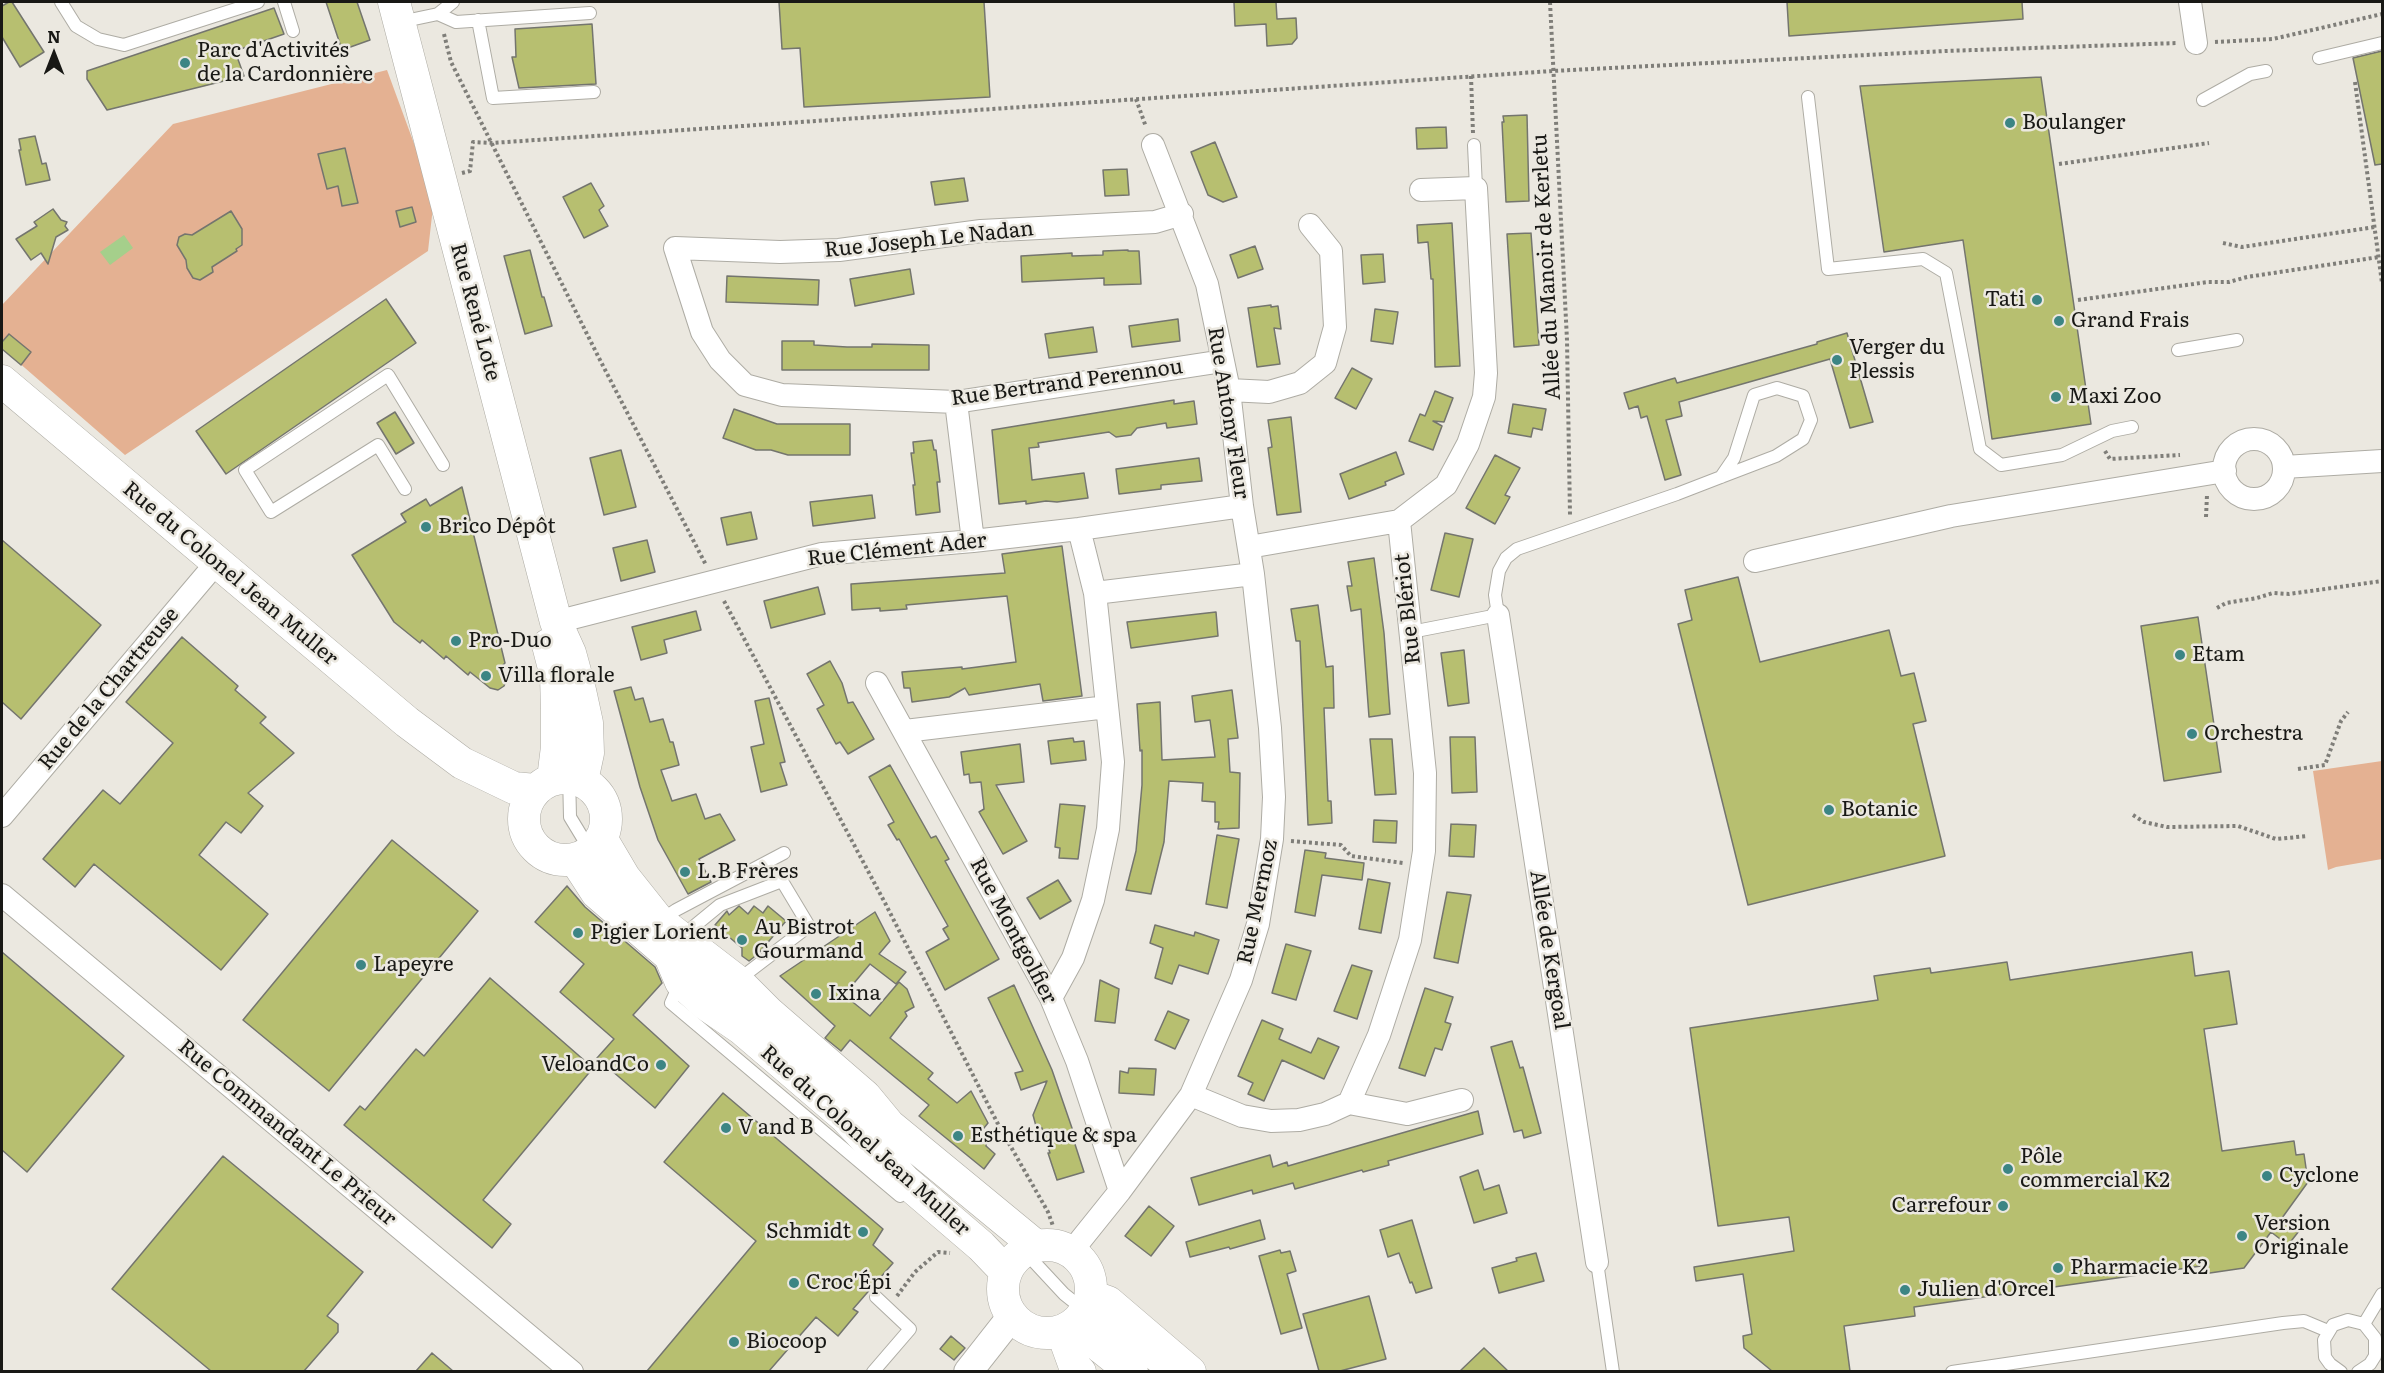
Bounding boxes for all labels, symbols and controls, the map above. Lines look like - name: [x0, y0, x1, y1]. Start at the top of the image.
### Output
- north arrow: [24, 24, 84, 84]
- text: N: [47, 24, 61, 48]
- place label: Parc d'Activités de la Cardonnière: [197, 38, 373, 88]
- marker: Parc d'Activités de la Cardonnière: [178, 56, 192, 70]
- place label: Boulanger: [2022, 110, 2125, 136]
- marker: Boulanger: [2003, 116, 2017, 130]
- street label: Allée du Manoir de Kerletu: [1527, 133, 1567, 401]
- street label: Rue Joseph Le Nadan: [823, 216, 1035, 264]
- street label: Rue René Lote: [445, 240, 505, 384]
- place label: Tati: [1985, 287, 2025, 313]
- marker: Tati: [2030, 293, 2044, 307]
- place label: Grand Frais: [2071, 308, 2189, 334]
- marker: Grand Frais: [2052, 314, 2066, 328]
- street label: Rue Antony Fleur: [1202, 325, 1254, 501]
- place label: Verger du Plessis: [1849, 335, 1945, 385]
- marker: Verger du Plessis: [1830, 353, 1844, 367]
- street label: Rue Bertrand Perennou: [949, 354, 1185, 412]
- place label: Maxi Zoo: [2068, 384, 2161, 410]
- marker: Maxi Zoo: [2049, 390, 2063, 404]
- street label: Rue du Colonel Jean Muller: [117, 477, 343, 671]
- place label: Brico Dépôt: [438, 514, 556, 540]
- marker: Brico Dépôt: [419, 520, 433, 534]
- street label: Rue Clément Ader: [806, 528, 988, 572]
- street label: Rue Blériot: [1390, 552, 1426, 666]
- street label: Rue de la Chartreuse: [34, 603, 184, 775]
- place label: Pro-Duo: [468, 628, 552, 654]
- marker: Pro-Duo: [449, 634, 463, 648]
- place label: Etam: [2192, 642, 2245, 668]
- marker: Etam: [2173, 648, 2187, 662]
- place label: Villa florale: [498, 663, 615, 689]
- marker: Villa florale: [479, 669, 493, 683]
- place label: Orchestra: [2204, 721, 2303, 747]
- marker: Orchestra: [2185, 727, 2199, 741]
- place label: Botanic: [1841, 797, 1918, 823]
- marker: Botanic: [1822, 803, 1836, 817]
- street label: Rue Mermoz: [1233, 837, 1283, 967]
- street label: Rue Montgolfier: [964, 854, 1062, 1008]
- place label: L.B Frères: [697, 859, 798, 885]
- marker: L.B Frères: [678, 865, 692, 879]
- street label: Allée de Kergoal: [1524, 869, 1574, 1031]
- place label: Au Bistrot Gourmand: [754, 915, 863, 965]
- place label: Pigier Lorient: [590, 920, 728, 946]
- marker: Pigier Lorient: [571, 926, 585, 940]
- marker: Au Bistrot Gourmand: [735, 933, 749, 947]
- place label: Lapeyre: [373, 952, 454, 978]
- marker: Lapeyre: [354, 958, 368, 972]
- place label: Ixina: [828, 981, 881, 1007]
- marker: Ixina: [809, 987, 823, 1001]
- street label: Rue Commandant Le Prieur: [173, 1034, 401, 1232]
- street label: Rue du Colonel Jean Muller: [755, 1040, 975, 1242]
- place label: VeloandCo: [541, 1052, 649, 1078]
- marker: VeloandCo: [654, 1058, 668, 1072]
- place label: V and B: [738, 1115, 814, 1141]
- marker: V and B: [719, 1121, 733, 1135]
- place label: Esthétique & spa: [970, 1123, 1137, 1149]
- marker: Esthétique & spa: [951, 1129, 965, 1143]
- place label: Pôle commercial K2: [2020, 1144, 2170, 1194]
- marker: Pôle commercial K2: [2001, 1162, 2015, 1176]
- place label: Cyclone: [2279, 1163, 2359, 1189]
- marker: Cyclone: [2260, 1169, 2274, 1183]
- place label: Carrefour: [1892, 1193, 1991, 1219]
- marker: Carrefour: [1996, 1199, 2010, 1213]
- place label: Version Originale: [2254, 1211, 2349, 1261]
- place label: Schmidt: [766, 1219, 851, 1245]
- marker: Schmidt: [856, 1225, 870, 1239]
- marker: Version Originale: [2235, 1229, 2249, 1243]
- place label: Pharmacie K2: [2070, 1255, 2208, 1281]
- marker: Pharmacie K2: [2051, 1261, 2065, 1275]
- place label: Croc'Épi: [806, 1270, 891, 1296]
- marker: Croc'Épi: [787, 1276, 801, 1290]
- place label: Julien d'Orcel: [1917, 1277, 2055, 1303]
- marker: Julien d'Orcel: [1898, 1283, 1912, 1297]
- place label: Biocoop: [746, 1329, 827, 1355]
- marker: Biocoop: [727, 1335, 741, 1349]

